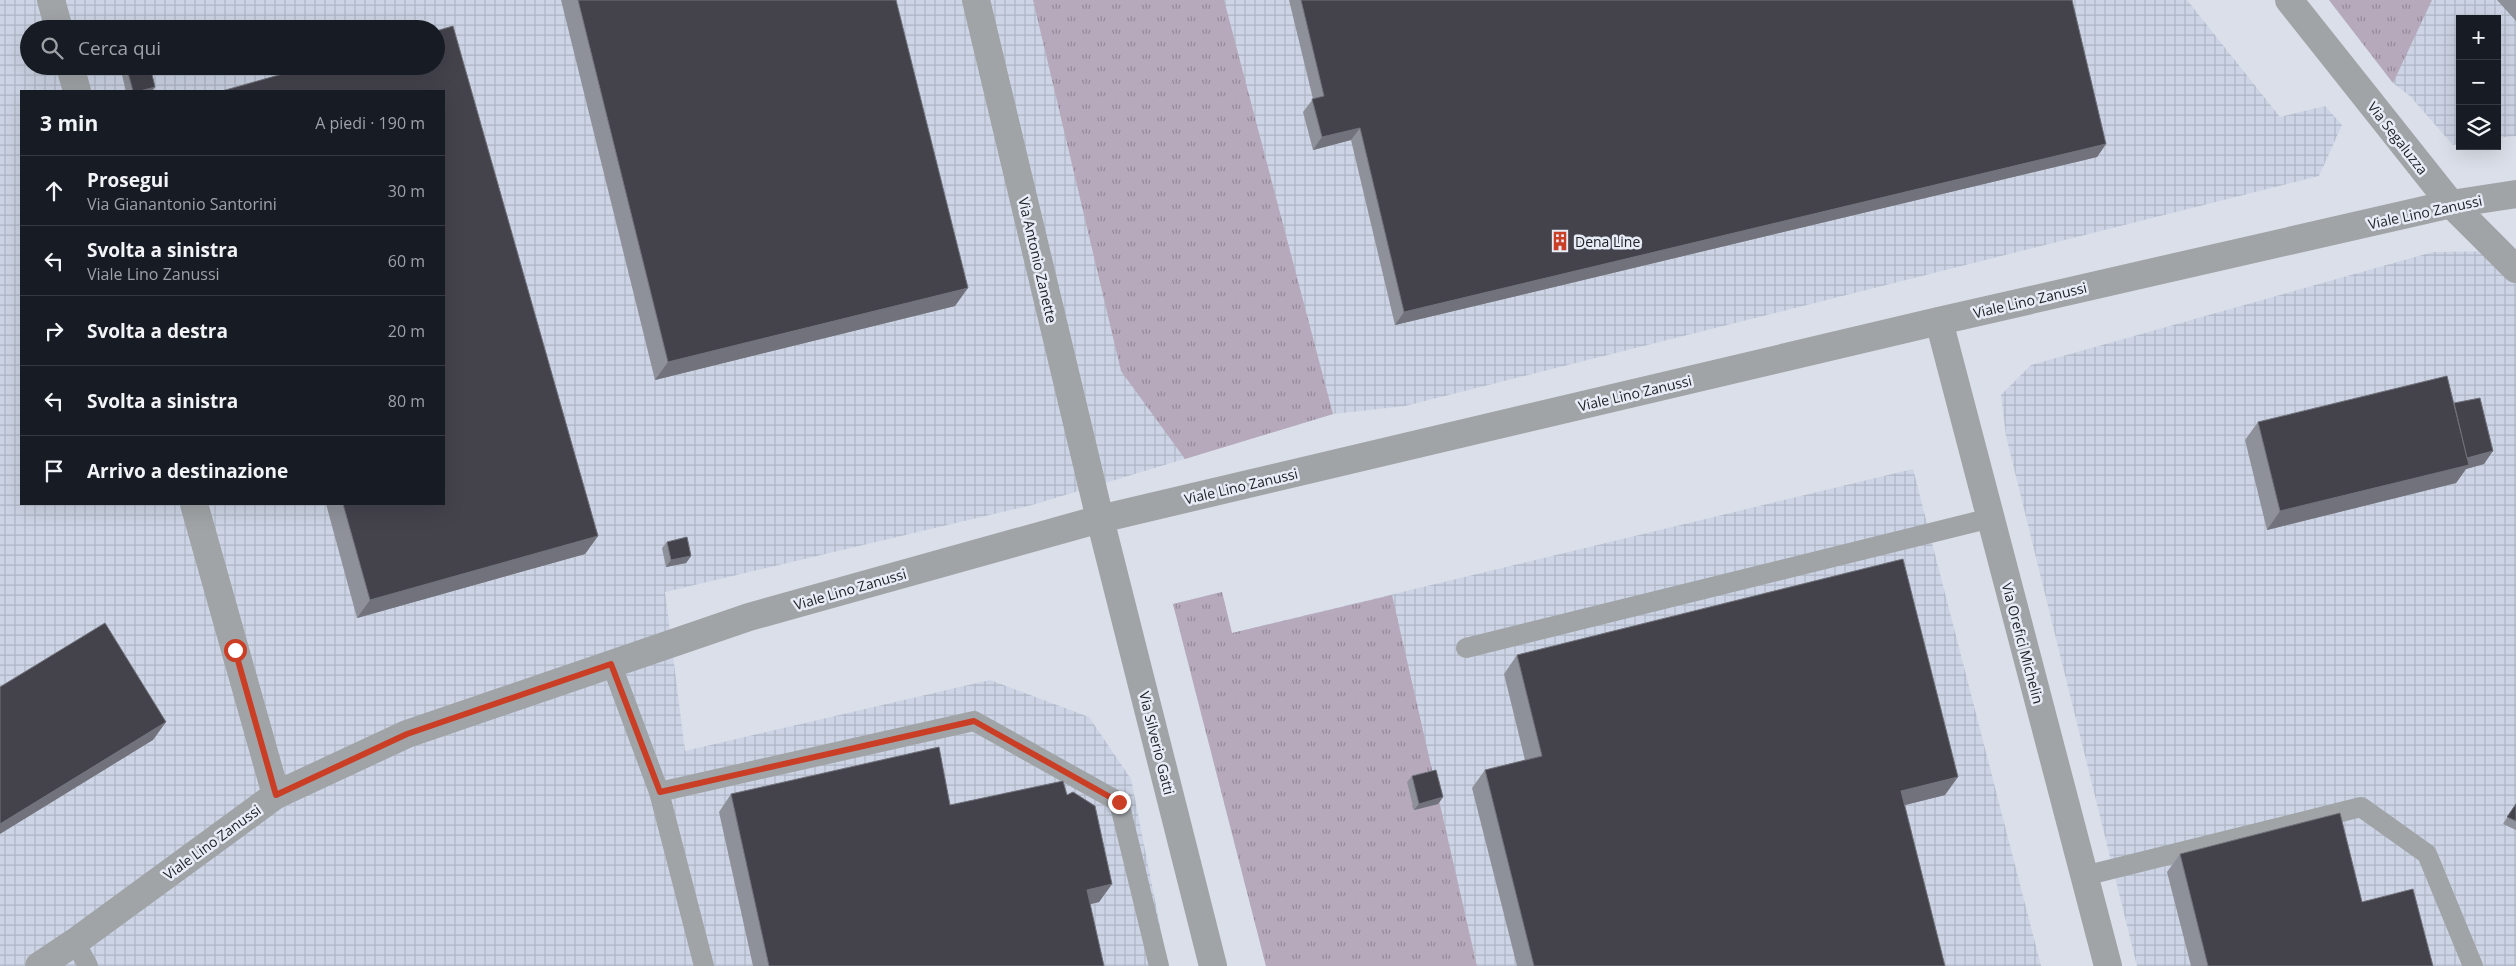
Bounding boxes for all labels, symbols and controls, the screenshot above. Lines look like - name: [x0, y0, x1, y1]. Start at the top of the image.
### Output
- map controls: [2456, 15, 2501, 150]
- button: +: [2456, 15, 2501, 60]
- search box: [20, 20, 445, 75]
- icon: search: [38, 34, 66, 62]
- text: Cerca qui: [78, 35, 161, 61]
- button: −: [2456, 60, 2501, 105]
- street label: Via Segaluzza: [2364, 98, 2432, 178]
- button: layers: [2456, 105, 2501, 150]
- text: 3 min: [40, 109, 98, 137]
- text: A piedi · 190 m: [315, 112, 425, 134]
- text: Prosegui: [87, 167, 169, 193]
- icon: ahead: [40, 177, 68, 205]
- text: 30 m: [388, 180, 425, 202]
- street label: Viale Lino Zanussi: [2366, 191, 2484, 233]
- text: Via Gianantonio Santorini: [87, 193, 277, 215]
- street label: Via Antonio Zanette: [1014, 195, 1062, 325]
- building icon: Dena Line: [1549, 230, 1571, 252]
- place label: Dena Line: [1575, 232, 1640, 251]
- text: Svolta a sinistra: [87, 237, 238, 263]
- icon: left: [40, 247, 68, 275]
- text: 60 m: [388, 250, 425, 272]
- text: Viale Lino Zanussi: [87, 263, 220, 285]
- street label: Viale Lino Zanussi: [1971, 278, 2089, 322]
- icon: right: [40, 317, 68, 345]
- text: Svolta a destra: [87, 318, 228, 344]
- text: 20 m: [388, 320, 425, 342]
- street label: Viale Lino Zanussi: [1576, 371, 1694, 415]
- icon: left: [40, 387, 68, 415]
- text: Svolta a sinistra: [87, 388, 238, 414]
- text: 80 m: [388, 390, 425, 412]
- icon: arrive: [40, 457, 68, 485]
- text: Arrivo a destinazione: [87, 458, 288, 484]
- street label: Viale Lino Zanussi: [1182, 464, 1300, 508]
- street label: Viale Lino Zanussi: [792, 564, 908, 614]
- street label: Via Orefici Michelin: [1998, 580, 2048, 706]
- route start: [224, 639, 247, 662]
- street label: Via Silverio Gatti: [1135, 689, 1179, 797]
- route end: [1108, 791, 1131, 814]
- street label: Viale Lino Zanussi: [159, 800, 265, 884]

